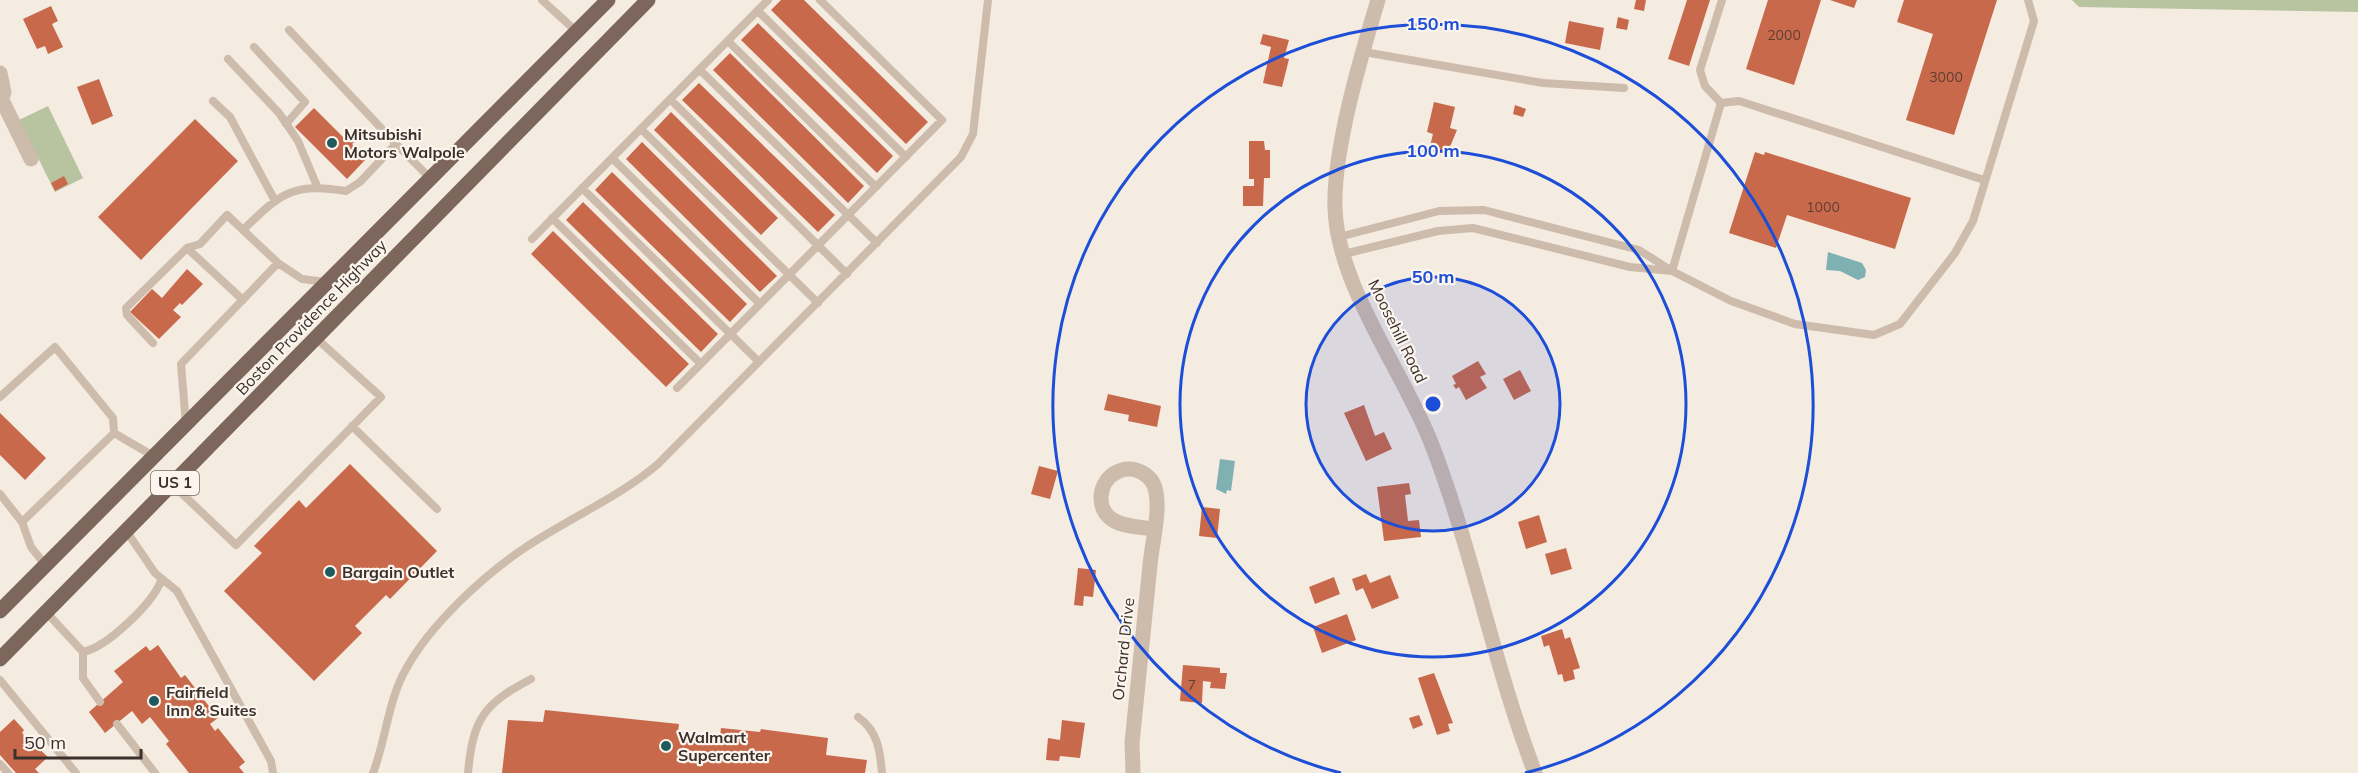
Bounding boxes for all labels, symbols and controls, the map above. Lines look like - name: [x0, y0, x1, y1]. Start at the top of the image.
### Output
- text: 150 m: [1406, 12, 1460, 35]
- house number: 2000: [1767, 26, 1801, 44]
- house number: 3000: [1929, 68, 1963, 86]
- place label: Mitsubishi Motors Walpole: [344, 124, 465, 162]
- marker: Mitsubishi Motors Walpole: [325, 136, 339, 150]
- text: 100 m: [1406, 139, 1460, 162]
- house number: 1000: [1806, 198, 1840, 216]
- street label: Boston Providence Highway: [231, 235, 391, 399]
- text: 50 m: [1412, 265, 1454, 288]
- street label: Moosehill Road: [1364, 276, 1432, 386]
- centre of rings: [1423, 394, 1443, 414]
- road number: US 1: [151, 471, 199, 495]
- place label: Bargain Outlet: [342, 562, 454, 582]
- marker: Bargain Outlet: [323, 565, 337, 579]
- street label: Orchard Drive: [1108, 597, 1138, 701]
- house number: 7: [1188, 676, 1196, 694]
- place label: Fairfield Inn & Suites: [166, 682, 256, 720]
- marker: Fairfield Inn & Suites: [147, 694, 161, 708]
- scale bar: [15, 722, 141, 760]
- place label: Walmart Supercenter: [678, 727, 771, 765]
- text: 50 m: [24, 731, 66, 754]
- marker: Walmart Supercenter: [659, 739, 673, 753]

